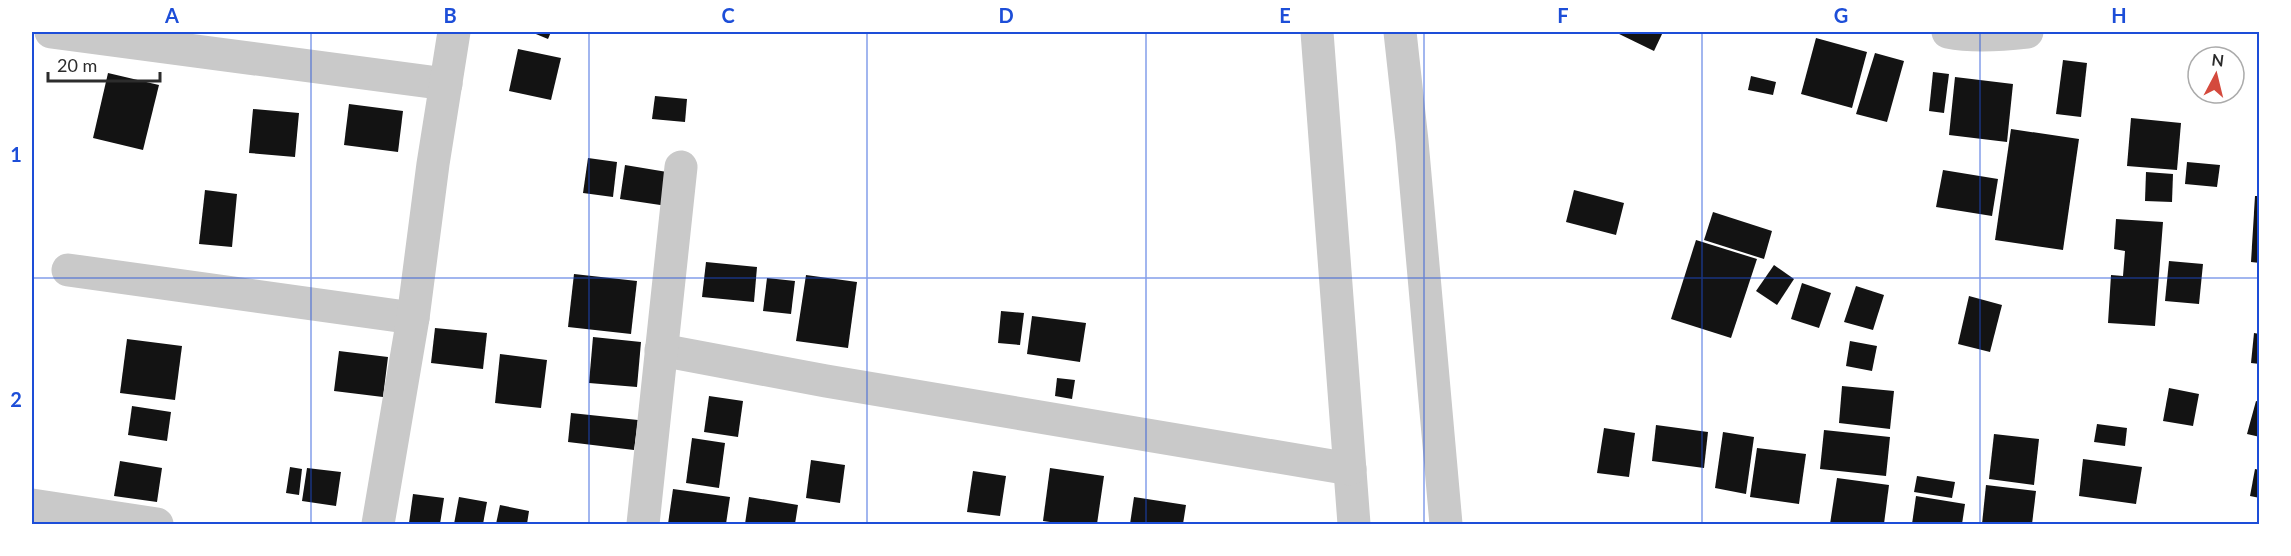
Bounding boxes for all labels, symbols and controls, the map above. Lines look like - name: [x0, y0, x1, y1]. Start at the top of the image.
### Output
- text: A: [164, 3, 179, 27]
- text: B: [443, 3, 457, 27]
- text: C: [721, 3, 735, 27]
- text: D: [998, 3, 1014, 27]
- text: E: [1279, 3, 1291, 27]
- text: F: [1557, 3, 1569, 27]
- text: G: [1834, 3, 1848, 27]
- text: H: [2111, 3, 2127, 27]
- scale bar: [48, 45, 160, 83]
- north arrow: [2186, 45, 2246, 105]
- text: N: [2211, 49, 2225, 70]
- text: 20 m: [57, 54, 97, 76]
- text: 1: [10, 142, 22, 166]
- text: 2: [10, 387, 22, 411]

